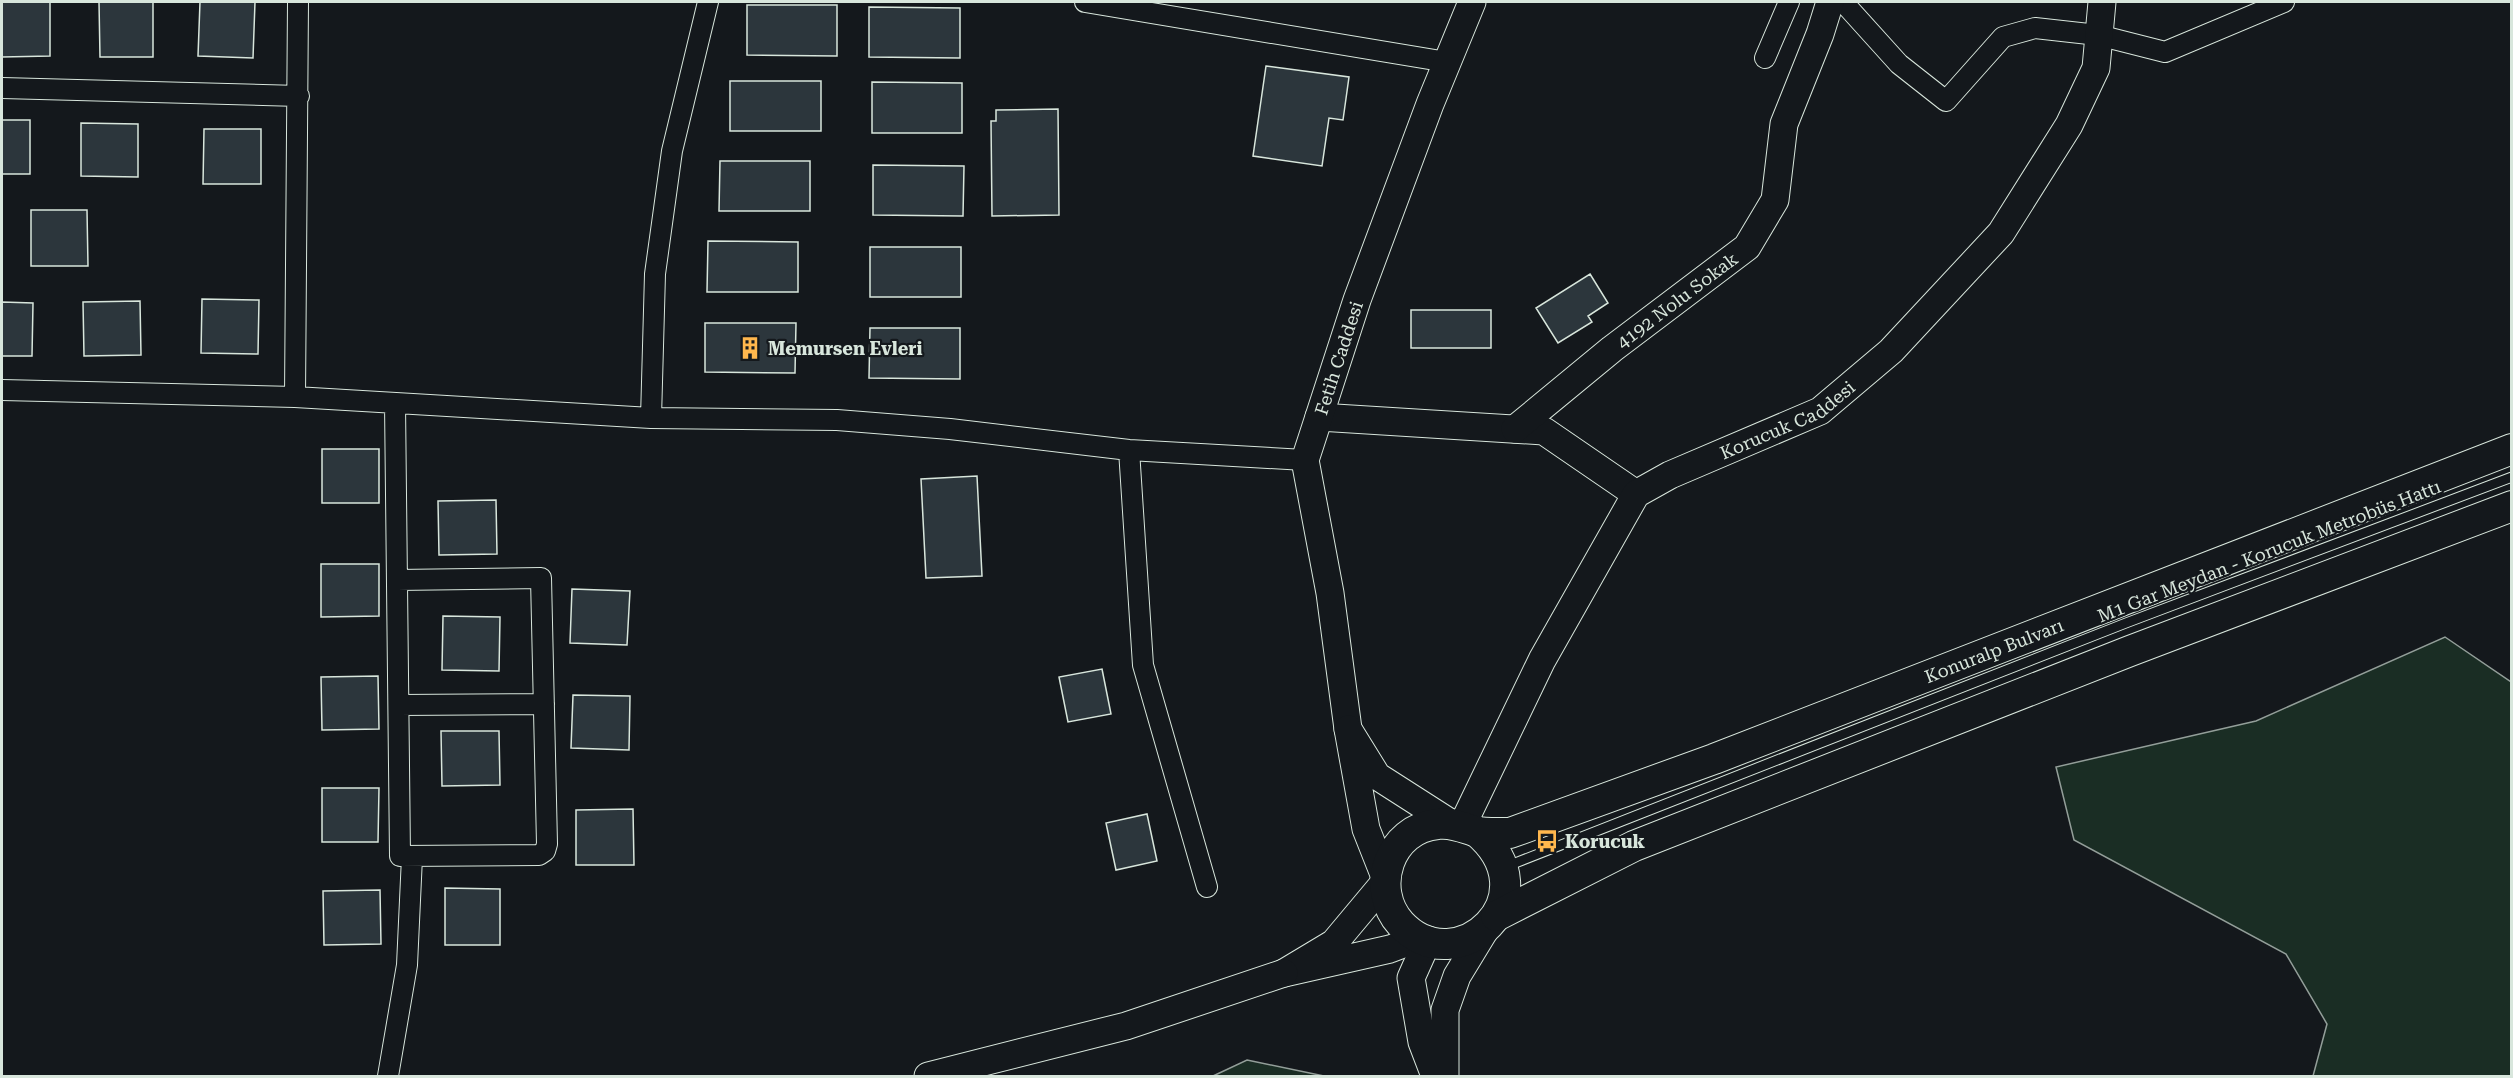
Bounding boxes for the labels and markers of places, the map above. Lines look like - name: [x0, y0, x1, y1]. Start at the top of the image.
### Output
- building icon: Memursen Evleri: [737, 335, 763, 361]
- place label: Memursen Evleri: [768, 338, 922, 359]
- bus stop icon: Korucuk: [1534, 828, 1560, 854]
- place label: Korucuk: [1565, 831, 1646, 852]

